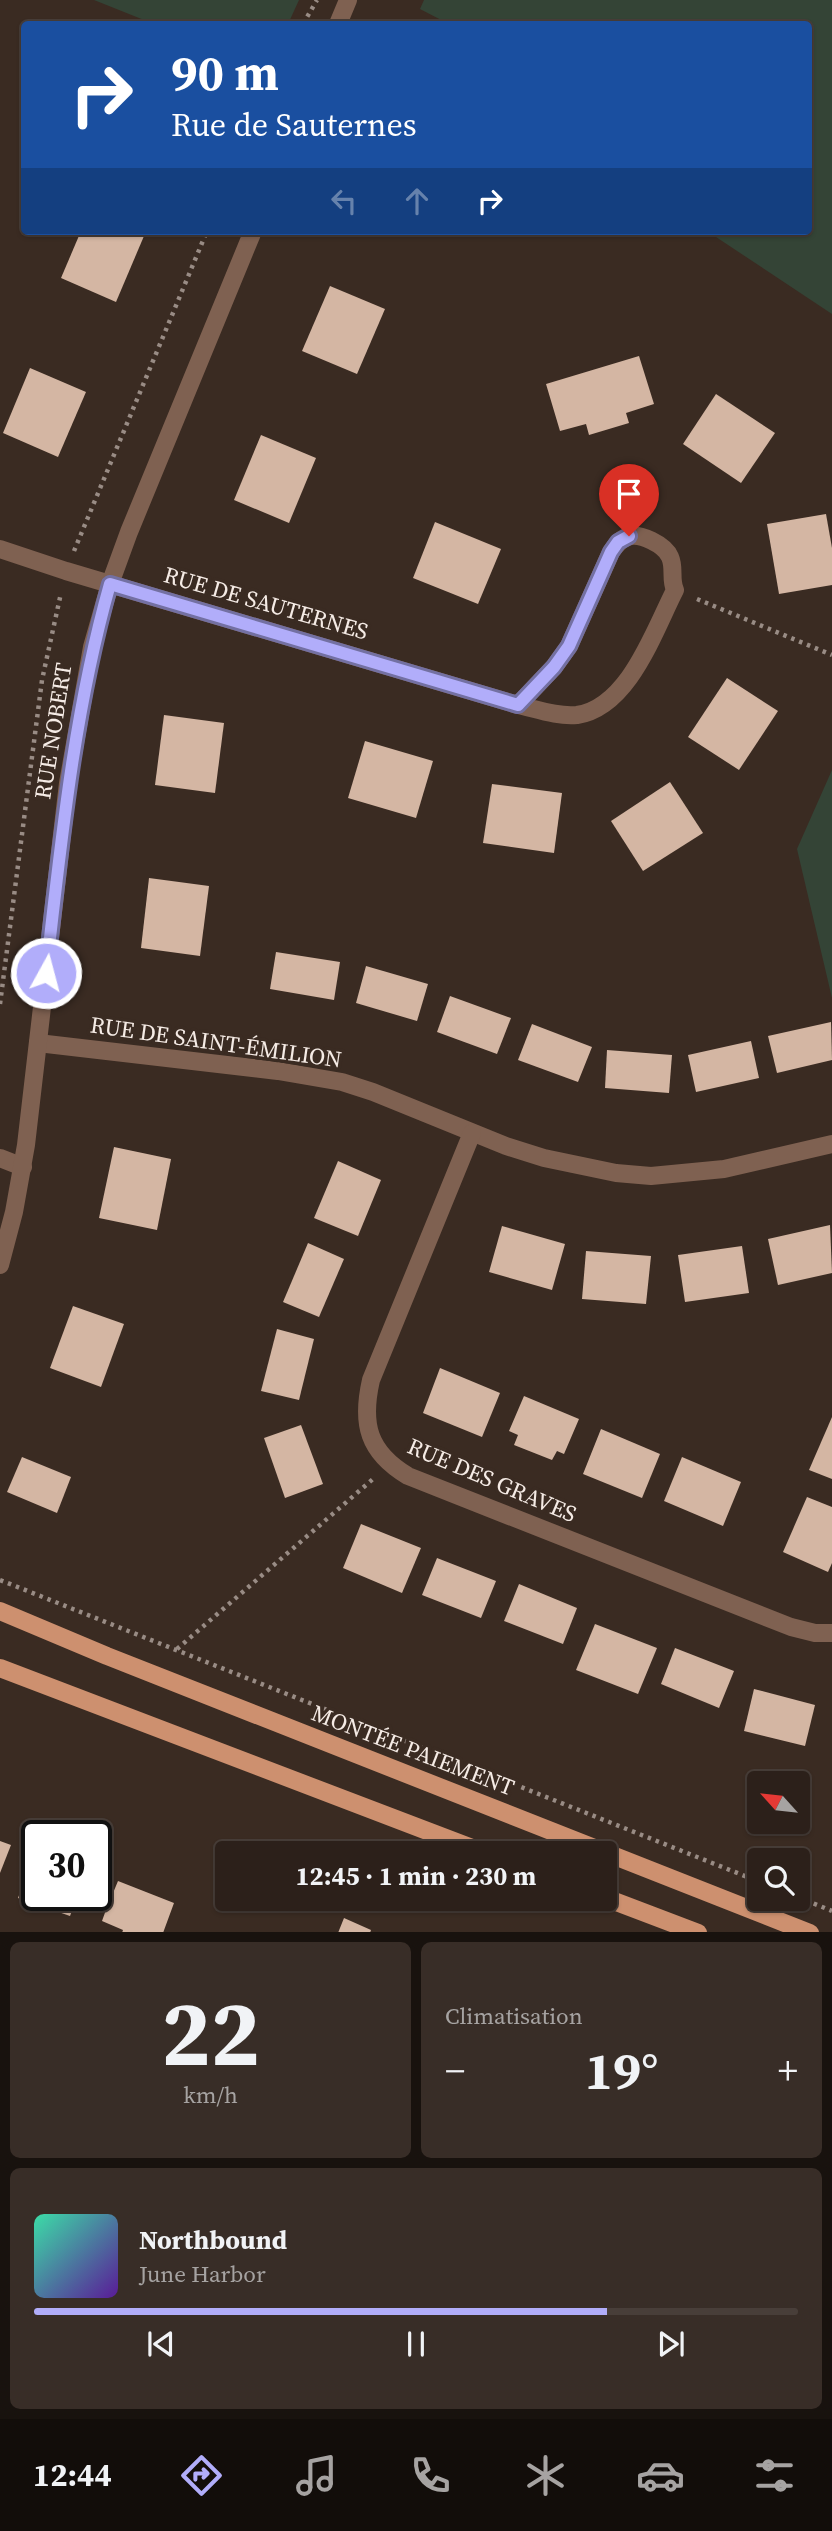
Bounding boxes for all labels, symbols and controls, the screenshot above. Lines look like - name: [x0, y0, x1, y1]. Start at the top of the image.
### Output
- text: 90 m: [171, 39, 279, 106]
- icon: right: [56, 49, 147, 140]
- text: Rue de Sauternes: [171, 103, 417, 147]
- icon: left: [325, 182, 363, 220]
- icon: ahead: [398, 182, 436, 220]
- icon: right: [471, 182, 509, 220]
- pin: [599, 464, 659, 536]
- icon: arrive: [610, 475, 648, 513]
- street label: RUE DE SAUTERNES: [160, 559, 372, 647]
- street label: RUE NOBERT: [26, 660, 80, 802]
- position arrow: [9, 936, 83, 1010]
- street label: RUE DE SAINT-ÉMILION: [88, 1009, 344, 1075]
- street label: RUE DES GRAVES: [403, 1430, 581, 1530]
- street label: MONTÉE PAIEMENT: [307, 1697, 519, 1803]
- north arrow: [747, 1771, 810, 1834]
- map controls: [747, 1771, 810, 1911]
- speed limit sign: 30: [21, 1820, 112, 1911]
- button: search: [747, 1848, 810, 1911]
- text: 12:45 · 1 min · 230 m: [296, 1858, 536, 1894]
- text: 22: [161, 1971, 260, 2095]
- text: Climatisation: [445, 2000, 583, 2032]
- text: 19°: [585, 2035, 658, 2106]
- text: −: [445, 2045, 465, 2097]
- text: +: [778, 2045, 798, 2097]
- text: km/h: [183, 2079, 238, 2111]
- text: Northbound: [139, 2222, 287, 2258]
- text: June Harbor: [139, 2258, 266, 2290]
- icon: previous: [142, 2325, 180, 2363]
- icon: pause: [397, 2325, 435, 2363]
- icon: next: [652, 2325, 690, 2363]
- icon: directions: [177, 2451, 226, 2500]
- icon: music: [292, 2451, 341, 2500]
- icon: phone: [406, 2451, 455, 2500]
- icon: climate: [521, 2451, 570, 2500]
- icon: car: [636, 2451, 685, 2500]
- icon: filters: [750, 2451, 799, 2500]
- text: 12:44: [33, 2453, 112, 2497]

